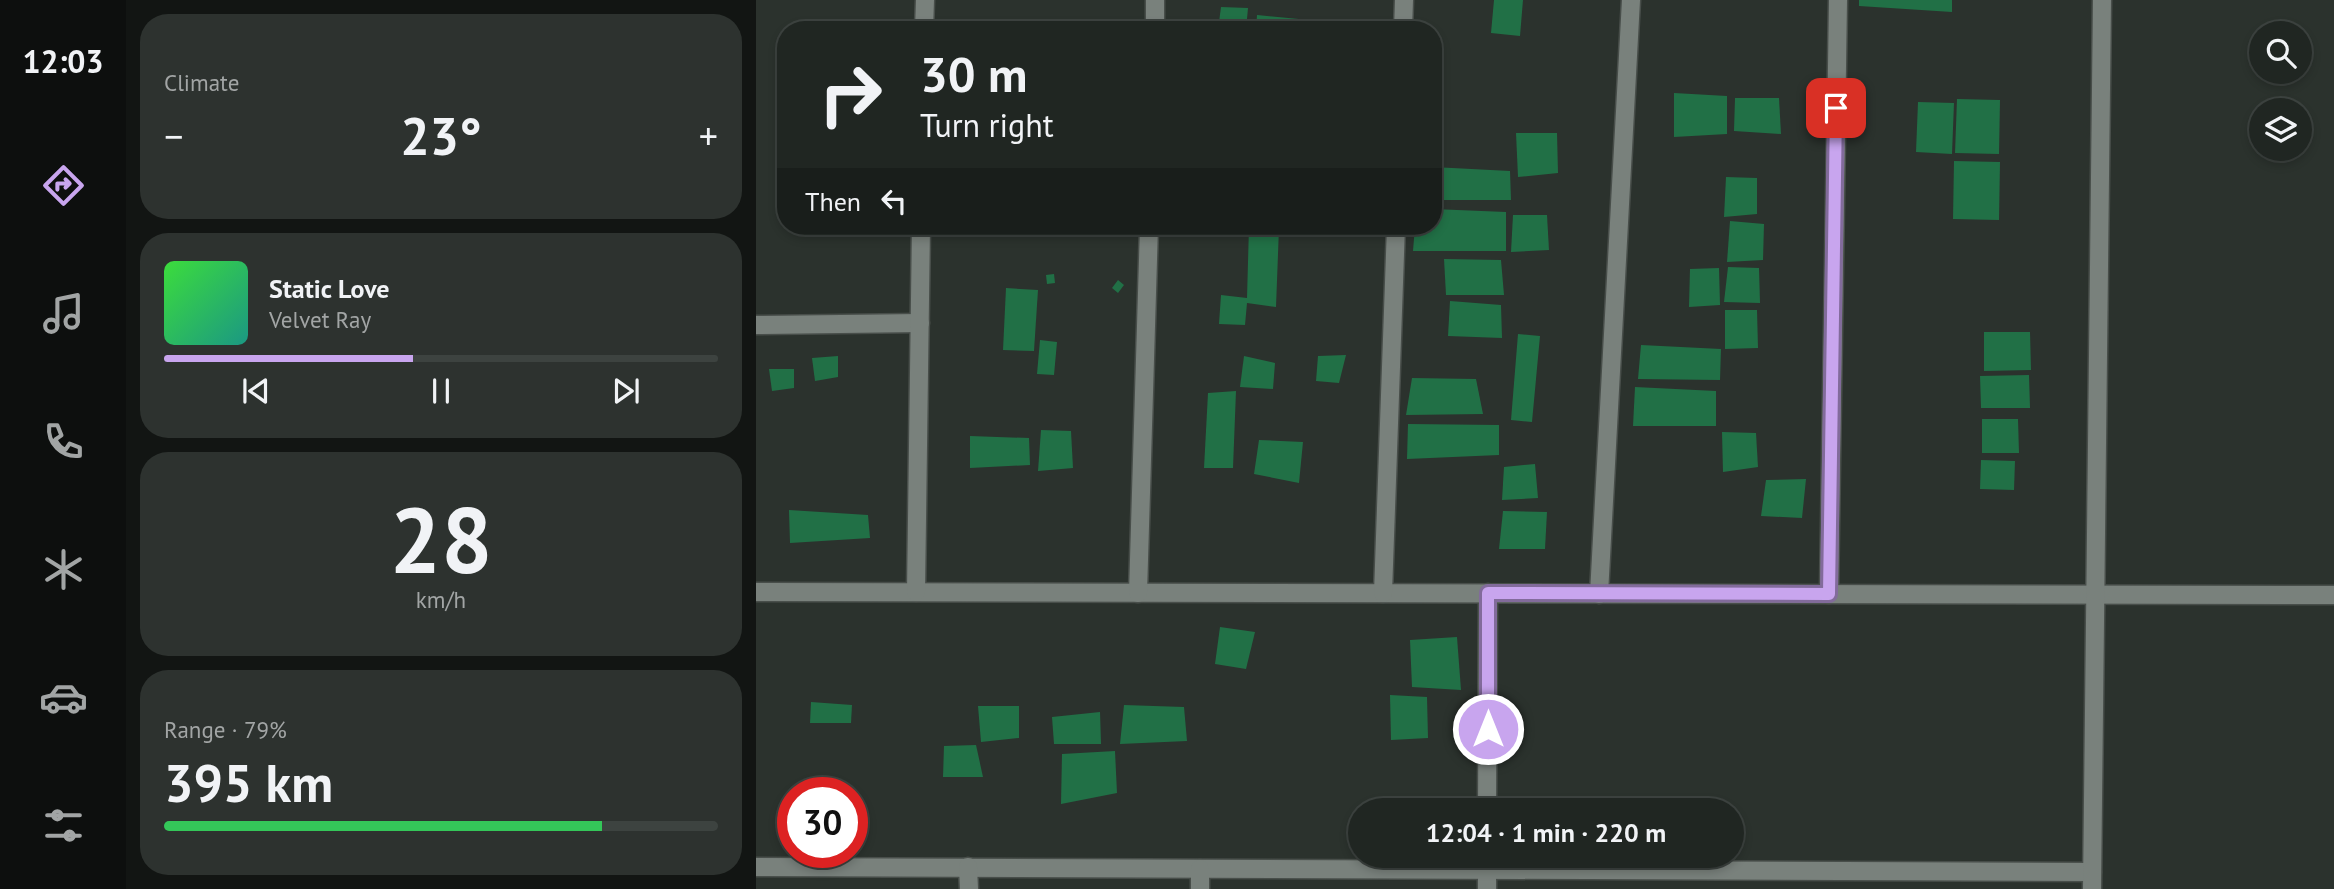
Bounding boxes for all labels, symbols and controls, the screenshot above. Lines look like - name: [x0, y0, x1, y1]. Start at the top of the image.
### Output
- map controls: [2249, 21, 2312, 161]
- button: search: [2249, 21, 2312, 84]
- text: 12:03: [22, 40, 104, 82]
- text: 30 m: [920, 42, 1027, 106]
- icon: right: [805, 49, 896, 140]
- text: Climate: [164, 68, 239, 97]
- pin: [1806, 78, 1866, 138]
- icon: arrive: [1817, 89, 1855, 127]
- button: layers: [2249, 98, 2312, 161]
- text: 23°: [400, 102, 482, 169]
- text: Turn right: [920, 104, 1054, 146]
- text: −: [164, 111, 183, 160]
- text: +: [699, 111, 718, 160]
- icon: directions: [39, 161, 88, 210]
- icon: left: [875, 182, 913, 220]
- text: Then: [805, 185, 861, 218]
- text: Static Love: [269, 272, 390, 305]
- icon: music: [39, 289, 88, 338]
- text: Velvet Ray: [269, 305, 371, 334]
- icon: previous: [237, 372, 275, 410]
- icon: pause: [422, 372, 460, 410]
- icon: next: [607, 372, 645, 410]
- icon: phone: [39, 417, 88, 466]
- text: 28: [389, 480, 493, 598]
- icon: climate: [39, 545, 88, 594]
- text: km/h: [416, 585, 466, 614]
- icon: car: [39, 673, 88, 722]
- position arrow: [1451, 692, 1525, 766]
- text: Range · 79%: [164, 715, 287, 744]
- text: 395 km: [164, 749, 333, 816]
- speed limit sign: 30: [777, 777, 868, 868]
- icon: filters: [39, 801, 88, 850]
- text: 12:04 · 1 min · 220 m: [1426, 816, 1666, 849]

